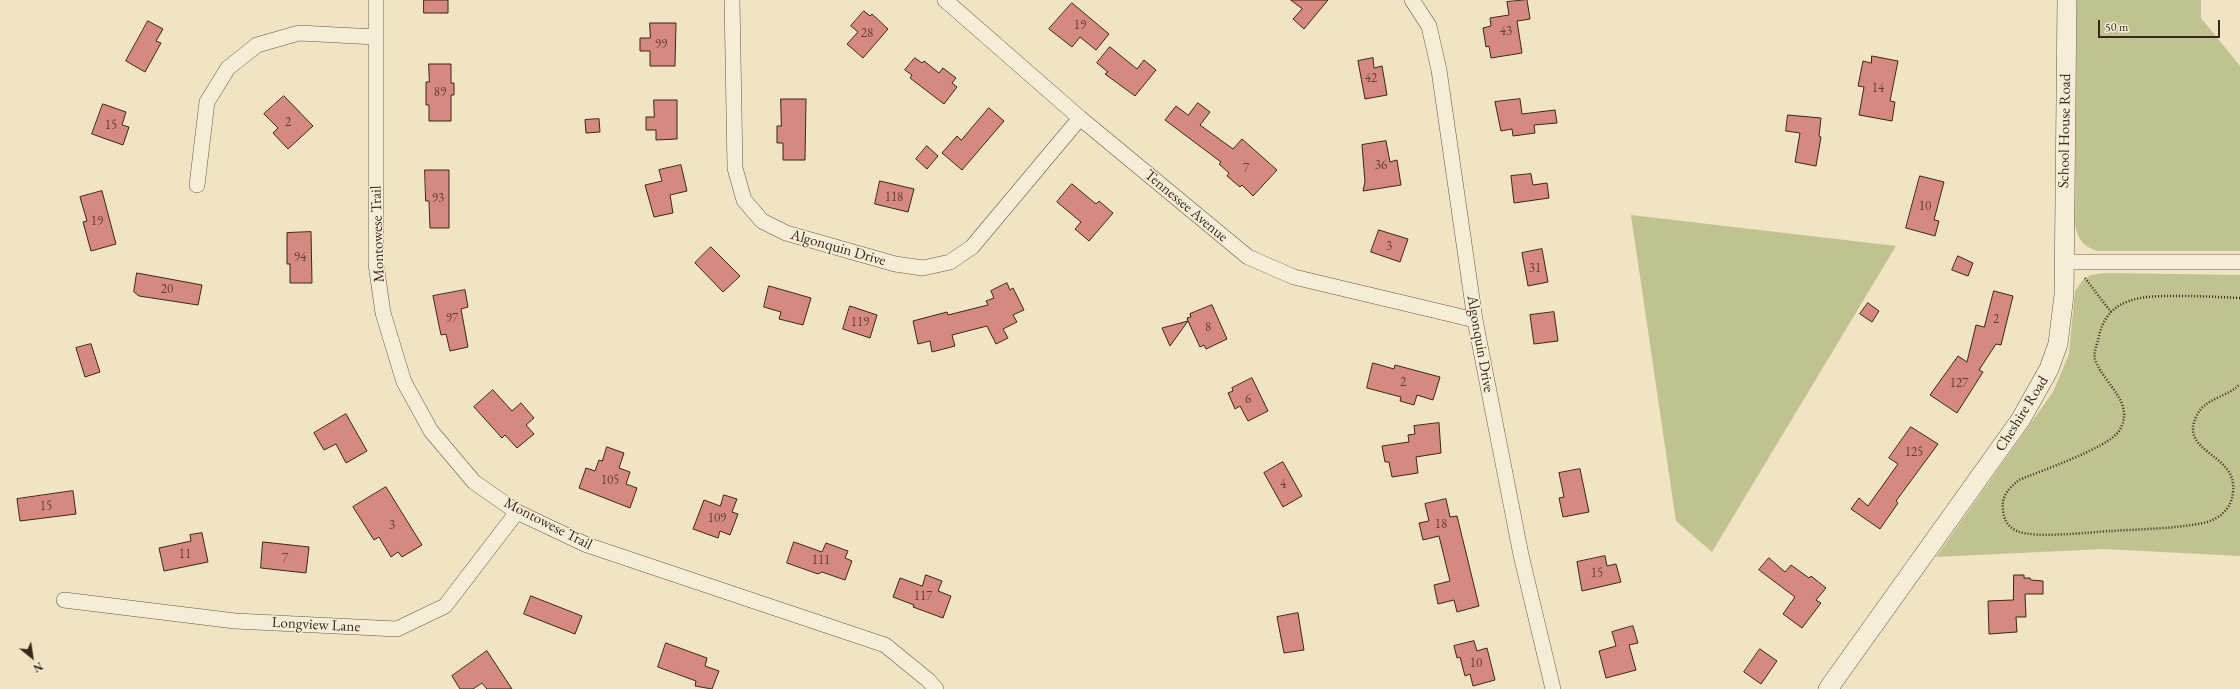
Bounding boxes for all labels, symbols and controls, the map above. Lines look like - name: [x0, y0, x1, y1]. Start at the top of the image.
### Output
- scale bar: [2100, 12, 2222, 38]
- house number: 19: [1074, 17, 1086, 33]
- text: 50 m: [2105, 19, 2128, 35]
- house number: 43: [1500, 23, 1512, 39]
- house number: 28: [861, 25, 873, 41]
- house number: 99: [655, 36, 667, 52]
- house number: 42: [1365, 70, 1377, 86]
- street label: School House Road: [2055, 74, 2075, 188]
- house number: 14: [1872, 80, 1884, 96]
- house number: 89: [434, 84, 446, 100]
- house number: 2: [285, 114, 291, 130]
- house number: 15: [105, 117, 117, 133]
- house number: 36: [1375, 157, 1387, 173]
- house number: 7: [1243, 160, 1249, 176]
- street label: Tennessee Avenue: [1141, 166, 1231, 246]
- street label: Montowese Trail: [367, 185, 389, 283]
- house number: 118: [885, 189, 903, 205]
- house number: 93: [432, 190, 444, 206]
- house number: 10: [1919, 198, 1931, 214]
- house number: 19: [91, 213, 103, 229]
- street label: Algonquin Drive: [788, 226, 888, 270]
- house number: 3: [1386, 238, 1392, 254]
- house number: 94: [294, 249, 306, 265]
- house number: 31: [1529, 260, 1541, 276]
- house number: 20: [161, 281, 173, 297]
- street label: Algonquin Drive: [1463, 294, 1497, 394]
- house number: 97: [446, 310, 458, 326]
- house number: 2: [1993, 311, 1999, 327]
- house number: 119: [851, 314, 869, 330]
- house number: 8: [1205, 319, 1211, 335]
- street label: Cheshire Road: [1992, 373, 2052, 455]
- house number: 2: [1400, 374, 1406, 390]
- house number: 127: [1950, 375, 1968, 391]
- house number: 6: [1245, 391, 1251, 407]
- house number: 125: [1905, 444, 1923, 460]
- house number: 105: [601, 472, 619, 488]
- house number: 4: [1280, 476, 1286, 492]
- street label: Montowese Trail: [501, 494, 595, 554]
- house number: 15: [40, 498, 52, 514]
- house number: 109: [708, 510, 726, 526]
- house number: 18: [1435, 516, 1447, 532]
- house number: 3: [389, 517, 395, 533]
- house number: 11: [179, 546, 191, 562]
- house number: 7: [282, 550, 288, 566]
- house number: 111: [812, 552, 830, 568]
- house number: 15: [1591, 565, 1603, 581]
- house number: 117: [914, 588, 932, 604]
- street label: Longview Lane: [271, 614, 361, 636]
- north arrow: [12, 637, 52, 677]
- house number: 10: [1470, 655, 1482, 671]
- text: N: [31, 659, 45, 676]

